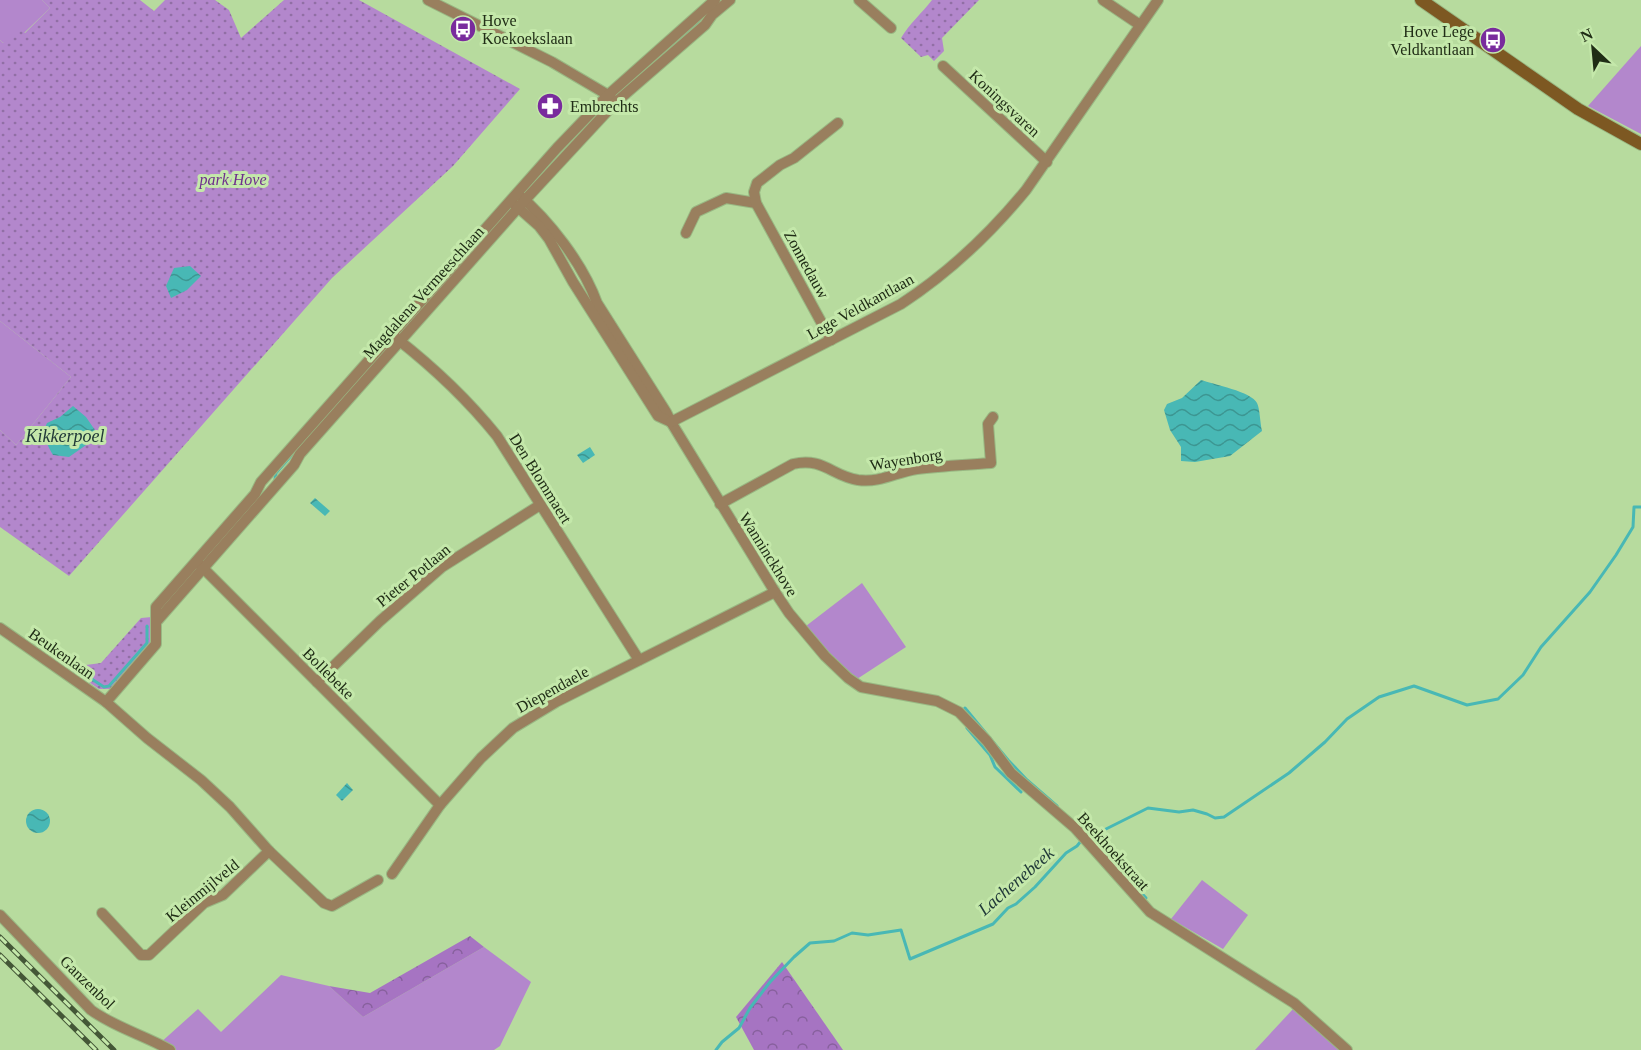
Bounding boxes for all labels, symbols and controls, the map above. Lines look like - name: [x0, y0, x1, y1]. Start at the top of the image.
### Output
- place label: Hove Koekoekslaan: [482, 12, 573, 47]
- bus stop icon: Hove Koekoekslaan: [448, 14, 478, 44]
- north arrow: [1563, 18, 1623, 78]
- place label: Hove Lege Veldkantlaan: [1390, 23, 1474, 58]
- bus stop icon: Hove Lege Veldkantlaan: [1478, 25, 1508, 55]
- text: N: [1578, 25, 1596, 45]
- street label: Koningsvaren: [965, 67, 1043, 141]
- pharmacy icon: Embrechts: [535, 91, 565, 121]
- place label: Embrechts: [570, 98, 638, 115]
- park label: park Hove: [198, 171, 267, 189]
- street label: Magdalena Vermeeschlaan: [360, 223, 488, 362]
- street label: Zonnedauw: [781, 227, 833, 302]
- street label: Lege Veldkantlaan: [804, 270, 917, 344]
- water label: Kikkerpoel: [25, 426, 104, 446]
- street label: Den Blommaert: [506, 430, 575, 527]
- street label: Wayenborg: [869, 445, 944, 475]
- street label: Wanninckhove: [736, 509, 801, 599]
- street label: Pieter Potlaan: [373, 541, 453, 610]
- street label: Beukenlaan: [26, 625, 98, 682]
- street label: Bollebeke: [300, 644, 358, 702]
- street label: Diependaele: [513, 663, 592, 717]
- street label: Beekhoekstraat: [1074, 809, 1153, 894]
- water label: Lachenebeek: [973, 842, 1059, 920]
- street label: Kleinmijlveld: [162, 856, 243, 926]
- street label: Ganzenbol: [57, 952, 119, 1013]

